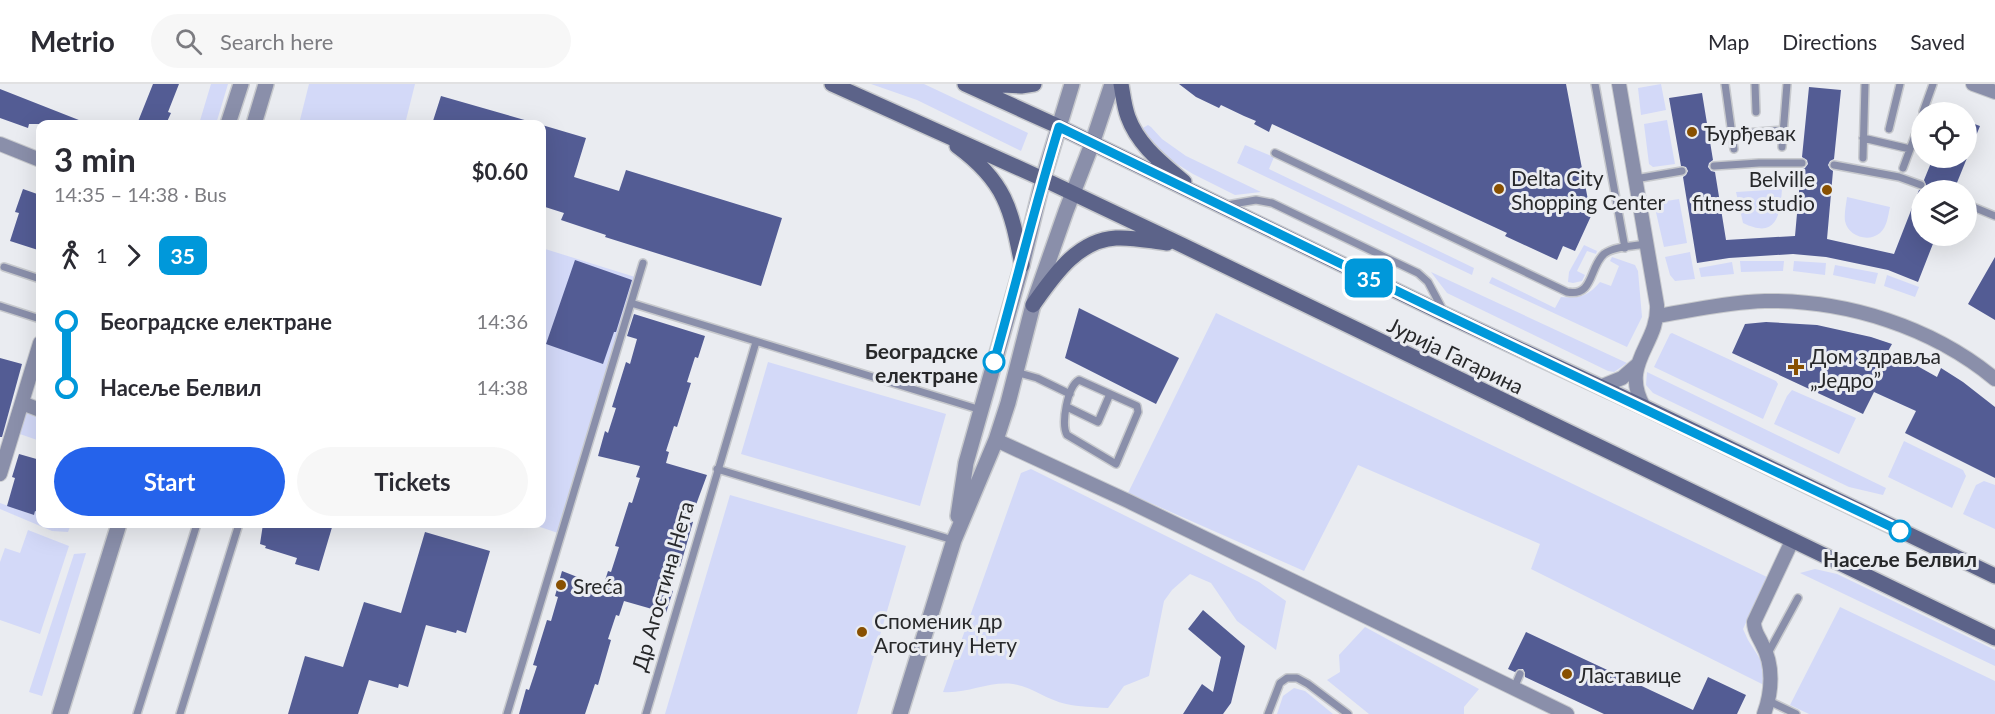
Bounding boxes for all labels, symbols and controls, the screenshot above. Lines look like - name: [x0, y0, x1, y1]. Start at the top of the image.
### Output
- search box: [151, 14, 571, 68]
- text: Metrio: [30, 24, 115, 58]
- icon: search: [172, 25, 205, 58]
- text: Search here: [220, 28, 333, 55]
- text: Map: [1708, 29, 1749, 54]
- text: Directions: [1782, 29, 1877, 54]
- text: Saved: [1910, 29, 1965, 54]
- map controls: [1911, 102, 1977, 246]
- button: locate: [1911, 102, 1977, 168]
- place label: Ђурђевак: [1704, 120, 1796, 145]
- marker: Ђурђевак: [1685, 125, 1699, 139]
- text: 3 min: [54, 139, 136, 179]
- text: $0.60: [472, 158, 528, 185]
- place label: Delta City Shopping Center: [1511, 165, 1665, 214]
- place label: Belville fitness studio: [1692, 166, 1815, 215]
- button: layers: [1911, 180, 1977, 246]
- text: 14:35 – 14:38 · Bus: [54, 182, 227, 206]
- marker: Delta City Shopping Center: [1492, 182, 1506, 196]
- marker: Belville fitness studio: [1820, 183, 1834, 197]
- icon: walk: [54, 239, 87, 272]
- icon: forward: [117, 239, 150, 272]
- text: 1: [96, 243, 108, 267]
- text: 35: [171, 243, 195, 268]
- line badge: 35: [1342, 258, 1396, 298]
- text: 35: [1357, 266, 1381, 291]
- text: Београдске електране: [100, 308, 332, 335]
- text: 14:36: [477, 309, 528, 333]
- street label: Јурија Гагарина: [1384, 311, 1528, 399]
- place label: Београдске електране: [865, 338, 978, 387]
- place label: Дом здравља „Једро”: [1810, 343, 1941, 392]
- marker: Београдске електране: [983, 351, 1005, 373]
- marker: Дом здравља „Једро”: [1787, 358, 1805, 376]
- text: Насеље Белвил: [100, 374, 261, 401]
- text: 14:38: [477, 375, 528, 399]
- button: Start: [54, 447, 285, 516]
- button: Tickets: [297, 447, 528, 516]
- street label: Др Агостина Нета: [626, 498, 698, 674]
- marker: Насеље Белвил: [1889, 520, 1911, 542]
- place label: Насеље Белвил: [1823, 546, 1977, 571]
- place label: Sreća: [573, 573, 623, 598]
- marker: Sreća: [554, 578, 568, 592]
- place label: Споменик др Агостину Нету: [874, 608, 1017, 657]
- marker: Споменик др Агостину Нету: [855, 625, 869, 639]
- place label: Ластавице: [1578, 662, 1681, 687]
- marker: Ластавице: [1560, 667, 1574, 681]

